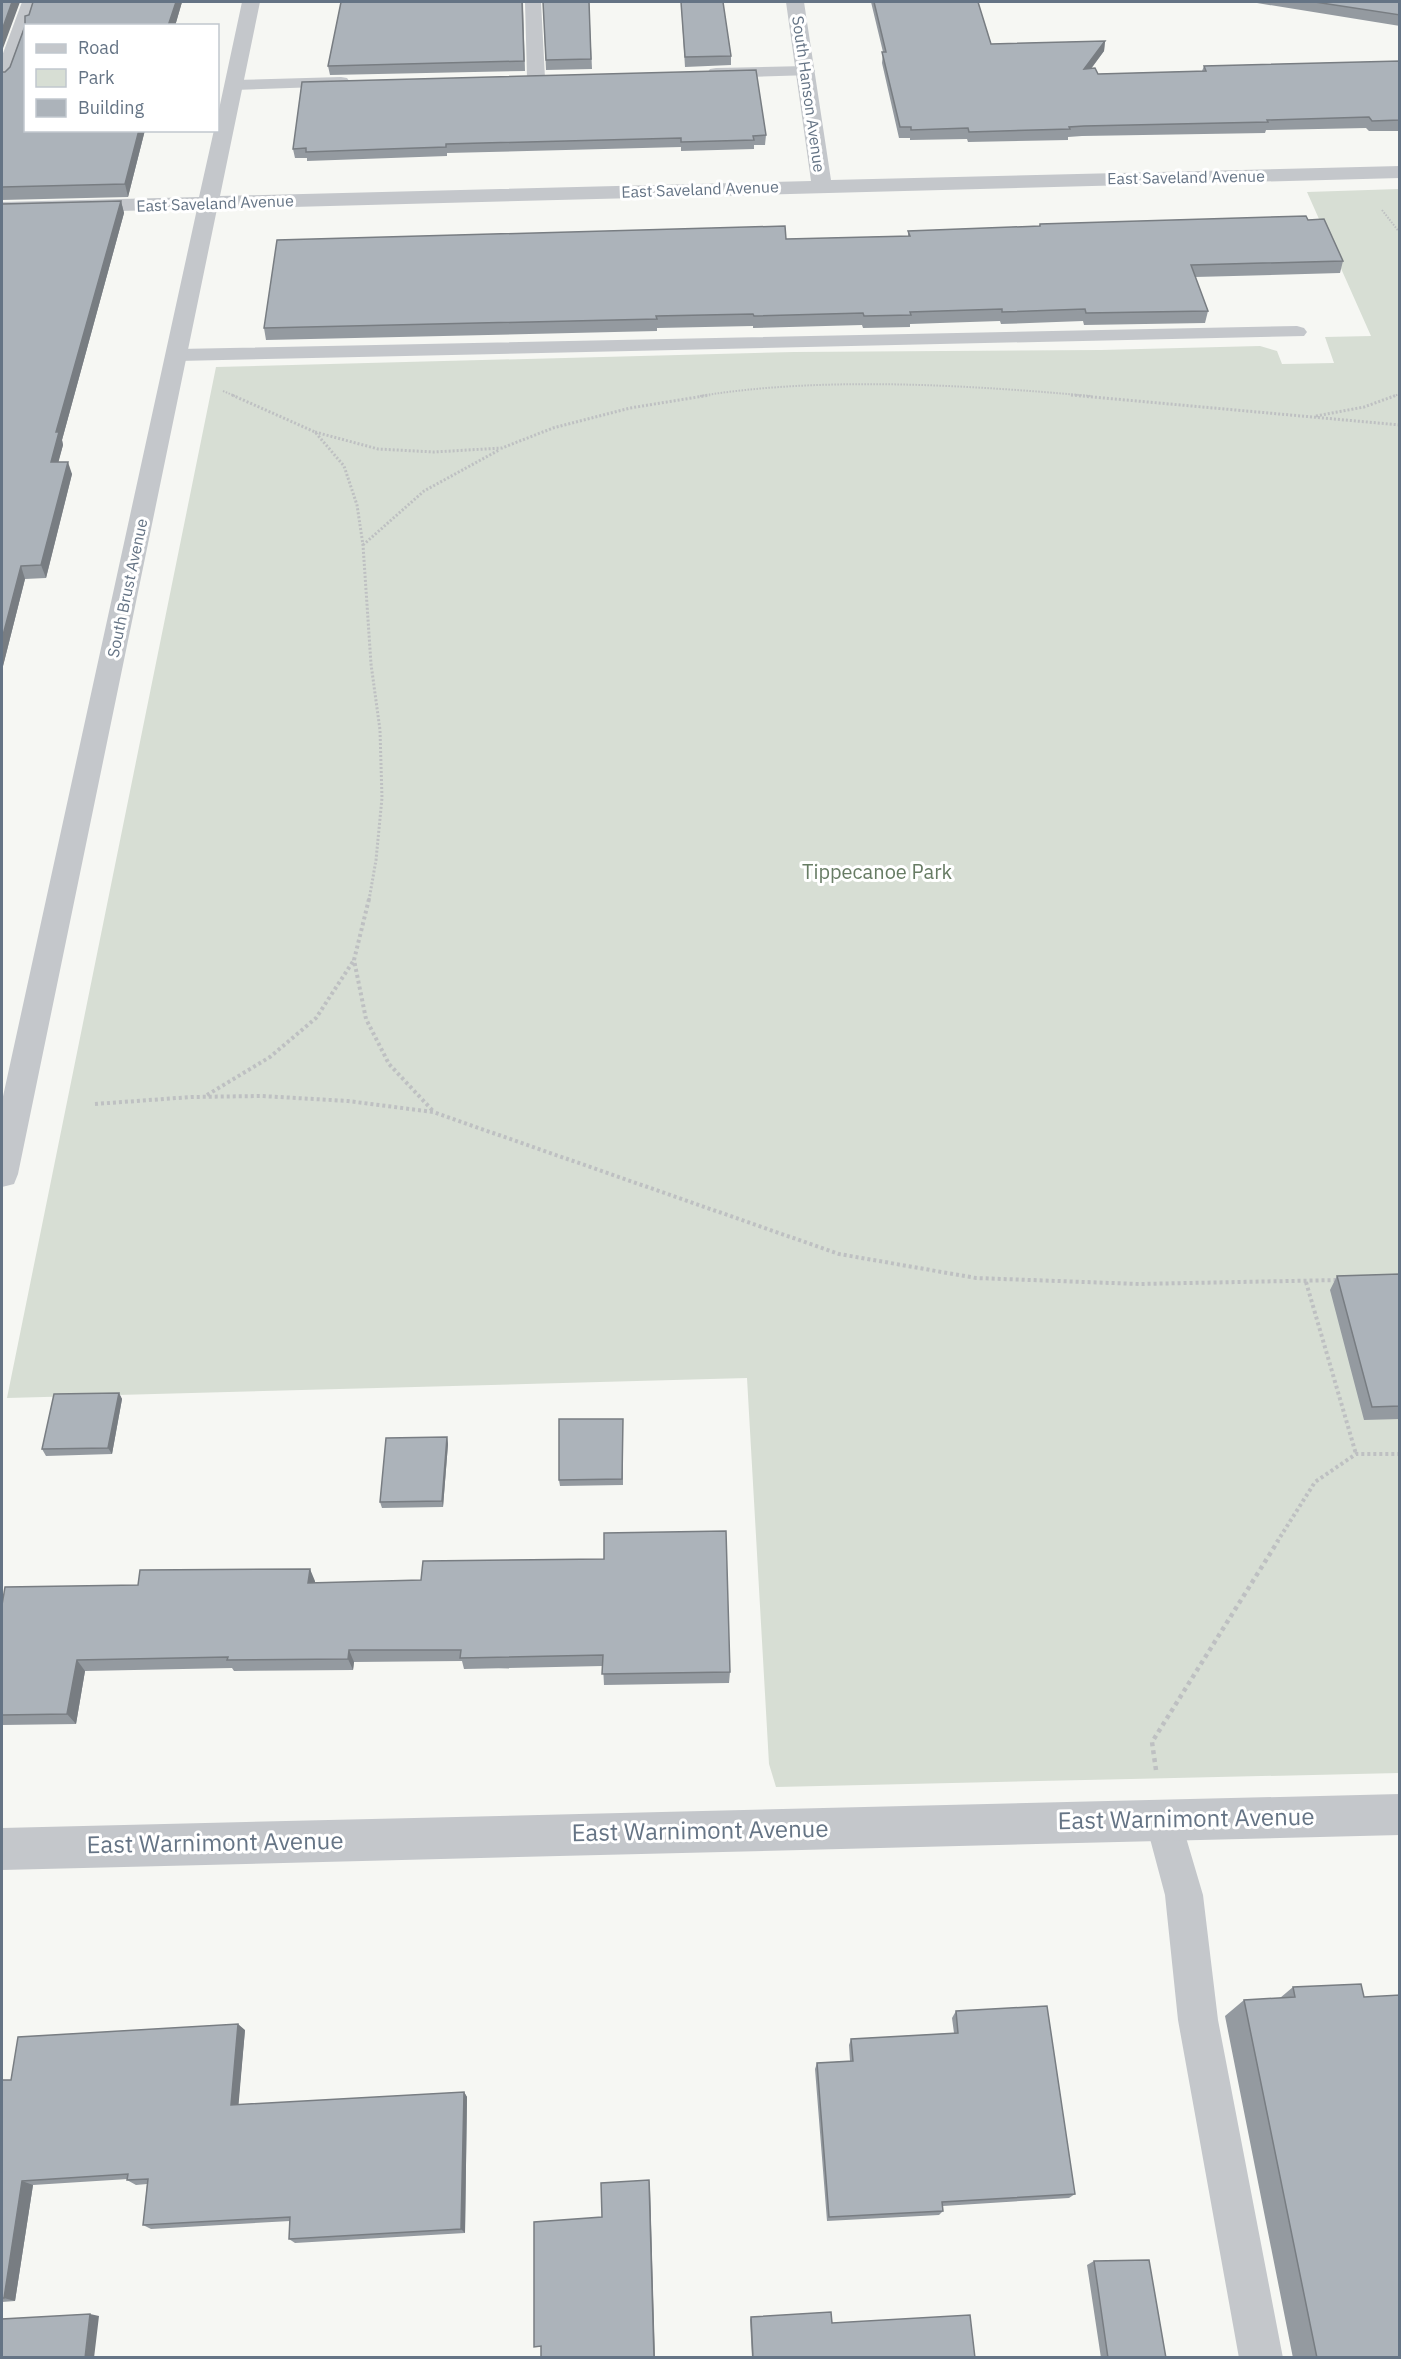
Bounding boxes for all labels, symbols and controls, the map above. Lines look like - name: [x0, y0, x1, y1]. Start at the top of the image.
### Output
- street label: South Hanson Avenue: [788, 14, 830, 174]
- legend: [24, 24, 219, 132]
- text: Road: [78, 36, 119, 59]
- text: Park: [78, 66, 115, 89]
- text: Building: [78, 96, 145, 119]
- street label: East Saveland Avenue: [1107, 166, 1265, 188]
- street label: East Saveland Avenue: [621, 176, 779, 202]
- street label: East Saveland Avenue: [136, 190, 294, 216]
- street label: South Brust Avenue: [102, 516, 152, 659]
- park label: Tippecanoe Park: [802, 858, 953, 885]
- street label: East Warnimont Avenue: [1057, 1800, 1315, 1836]
- street label: East Warnimont Avenue: [571, 1812, 829, 1848]
- street label: East Warnimont Avenue: [86, 1824, 344, 1860]

